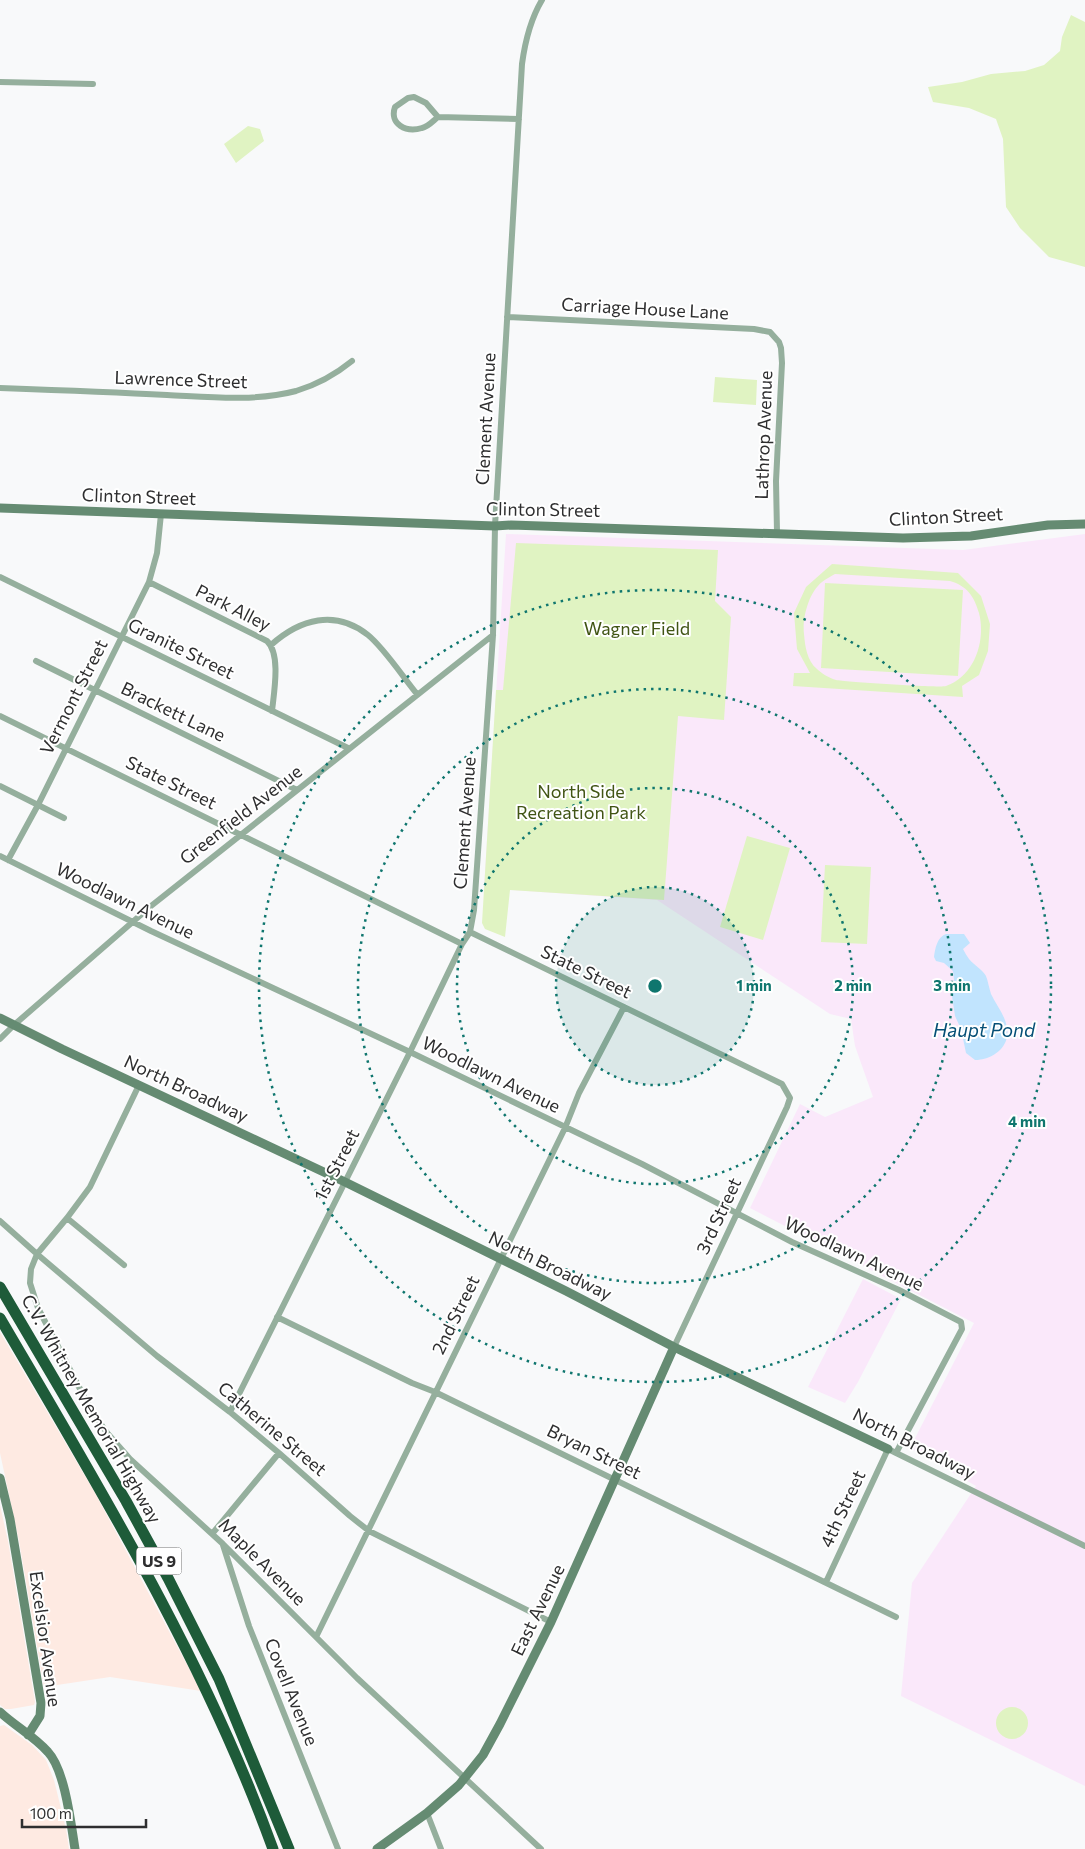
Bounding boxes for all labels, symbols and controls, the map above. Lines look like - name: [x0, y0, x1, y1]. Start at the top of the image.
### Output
- street label: Carriage House Lane: [561, 293, 729, 323]
- street label: Clement Avenue: [471, 352, 499, 486]
- street label: Lawrence Street: [114, 366, 248, 392]
- street label: Lathrop Avenue: [750, 370, 776, 500]
- street label: Clinton Street: [81, 483, 197, 509]
- street label: Clinton Street: [486, 497, 600, 521]
- street label: Clinton Street: [888, 502, 1004, 530]
- street label: Park Alley: [192, 579, 275, 635]
- street label: Granite Street: [125, 613, 238, 683]
- park label: Wagner Field: [584, 617, 690, 639]
- street label: Vermont Street: [35, 635, 112, 758]
- street label: Brackett Lane: [118, 676, 229, 746]
- street label: State Street: [122, 751, 220, 814]
- street label: Clement Avenue: [448, 756, 480, 890]
- street label: Greenfield Avenue: [175, 760, 306, 869]
- park label: North Side Recreation Park: [516, 780, 646, 823]
- street label: Woodlawn Avenue: [53, 857, 198, 943]
- street label: State Street: [537, 940, 635, 1003]
- text: 1 min: [736, 976, 772, 994]
- text: 2 min: [834, 976, 872, 994]
- text: 3 min: [933, 976, 971, 994]
- centre of rings: [646, 977, 664, 995]
- water label: Haupt Pond: [933, 1018, 1036, 1041]
- street label: Woodlawn Avenue: [419, 1031, 564, 1117]
- street label: North Broadway: [121, 1050, 252, 1126]
- text: 4 min: [1008, 1112, 1046, 1130]
- street label: 1st Street: [309, 1125, 364, 1204]
- street label: 3rd Street: [691, 1174, 745, 1257]
- street label: Woodlawn Avenue: [781, 1211, 927, 1295]
- street label: North Broadway: [485, 1226, 616, 1304]
- street label: 2nd Street: [427, 1272, 484, 1358]
- street label: C.V. Whitney Memorial Highway: [17, 1290, 167, 1527]
- street label: Catherine Street: [214, 1376, 331, 1480]
- street label: North Broadway: [850, 1403, 979, 1483]
- street label: Bryan Street: [544, 1419, 645, 1483]
- street label: 4th Street: [815, 1466, 870, 1551]
- street label: Maple Avenue: [214, 1513, 311, 1610]
- road number: US 9: [136, 1548, 182, 1574]
- street label: East Avenue: [505, 1560, 569, 1659]
- street label: Excelsior Avenue: [26, 1569, 66, 1708]
- street label: Covell Avenue: [260, 1635, 323, 1748]
- scale bar: [22, 1796, 146, 1828]
- text: 100 m: [30, 1804, 72, 1822]

